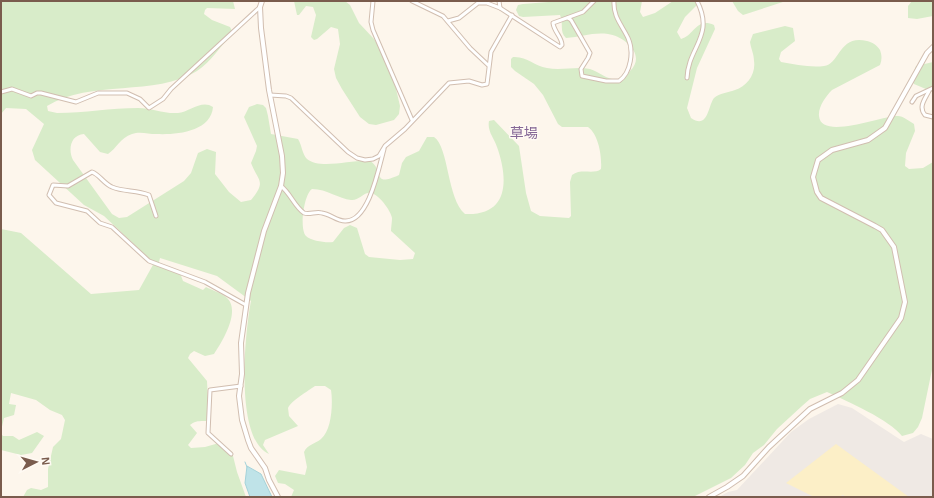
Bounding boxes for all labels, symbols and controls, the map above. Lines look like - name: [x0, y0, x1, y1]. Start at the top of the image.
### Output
- district label: 草場: [510, 125, 538, 141]
- north arrow: [16, 442, 56, 482]
- text: N: [40, 456, 52, 466]

